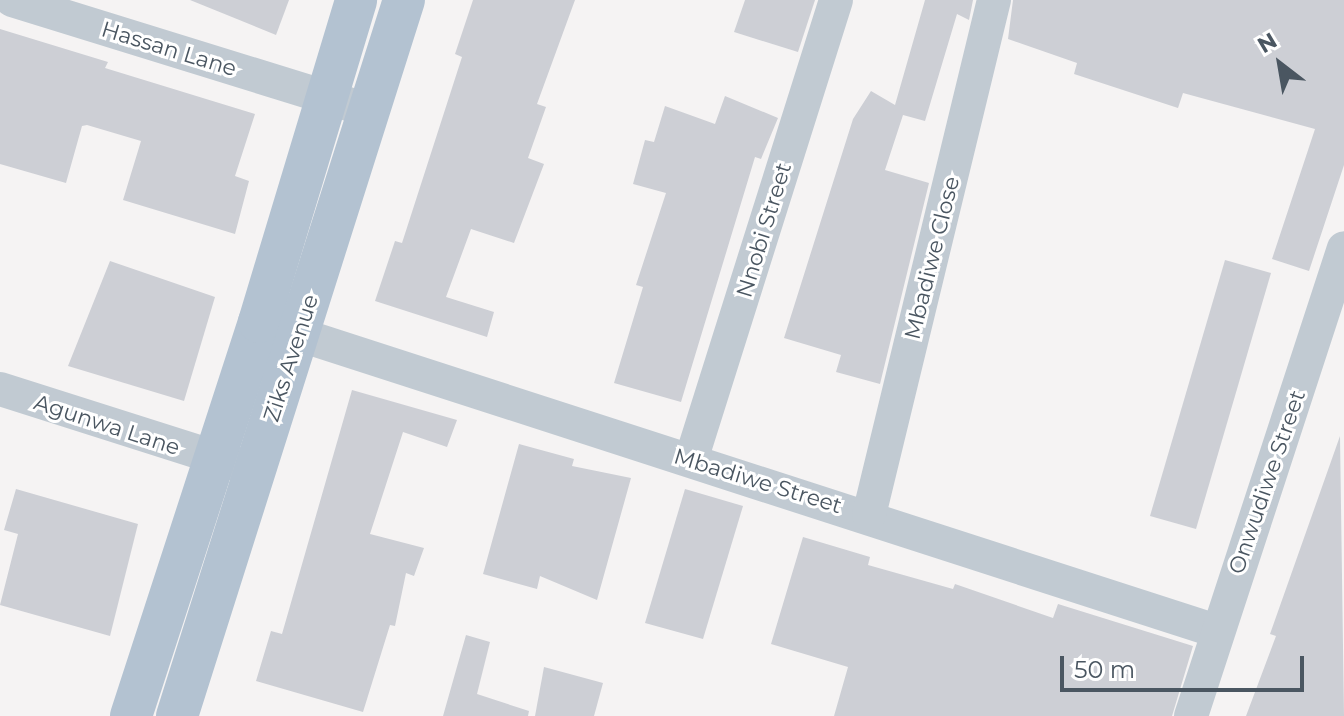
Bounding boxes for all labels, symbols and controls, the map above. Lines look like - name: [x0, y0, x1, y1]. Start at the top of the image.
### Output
- street label: Hassan Lane: [98, 16, 240, 82]
- north arrow: [1240, 24, 1320, 104]
- text: N: [1253, 27, 1282, 59]
- street label: Nnobi Street: [731, 159, 797, 301]
- street label: Mbadiwe Close: [899, 174, 965, 342]
- street label: Ziks Avenue: [258, 291, 324, 425]
- street label: Onwudiwe Street: [1223, 387, 1311, 577]
- street label: Agunwa Lane: [31, 389, 183, 461]
- street label: Mbadiwe Street: [671, 443, 845, 519]
- scale bar: [1064, 640, 1308, 690]
- text: 50 m: [1074, 655, 1135, 684]

